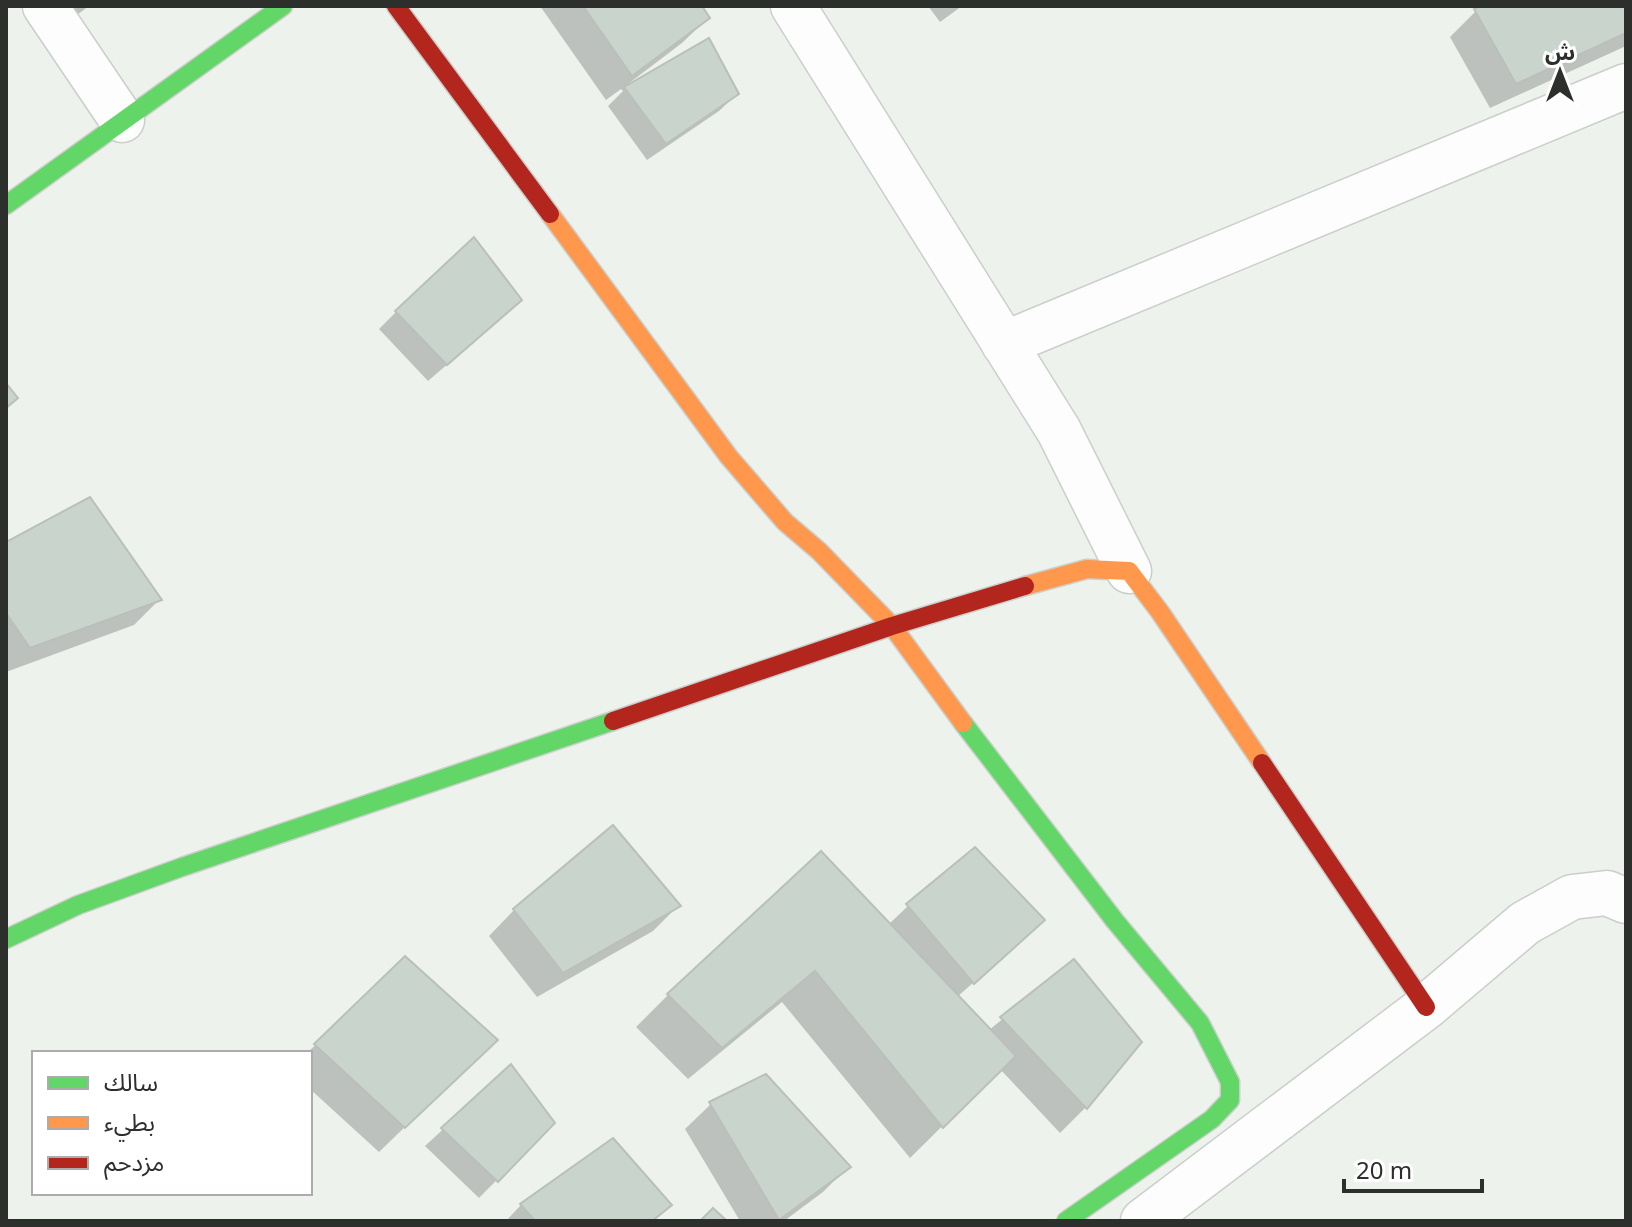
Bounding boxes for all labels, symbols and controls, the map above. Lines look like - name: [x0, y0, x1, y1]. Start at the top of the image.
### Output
- north arrow: [1520, 32, 1600, 112]
- text: ش: [1545, 36, 1575, 66]
- legend: [32, 1051, 312, 1195]
- text: سالك: [104, 1065, 158, 1098]
- text: بطيء: [104, 1105, 155, 1142]
- scale bar: [1344, 1143, 1482, 1193]
- text: مزدحم: [104, 1145, 164, 1180]
- text: 20 m: [1356, 1153, 1412, 1186]

